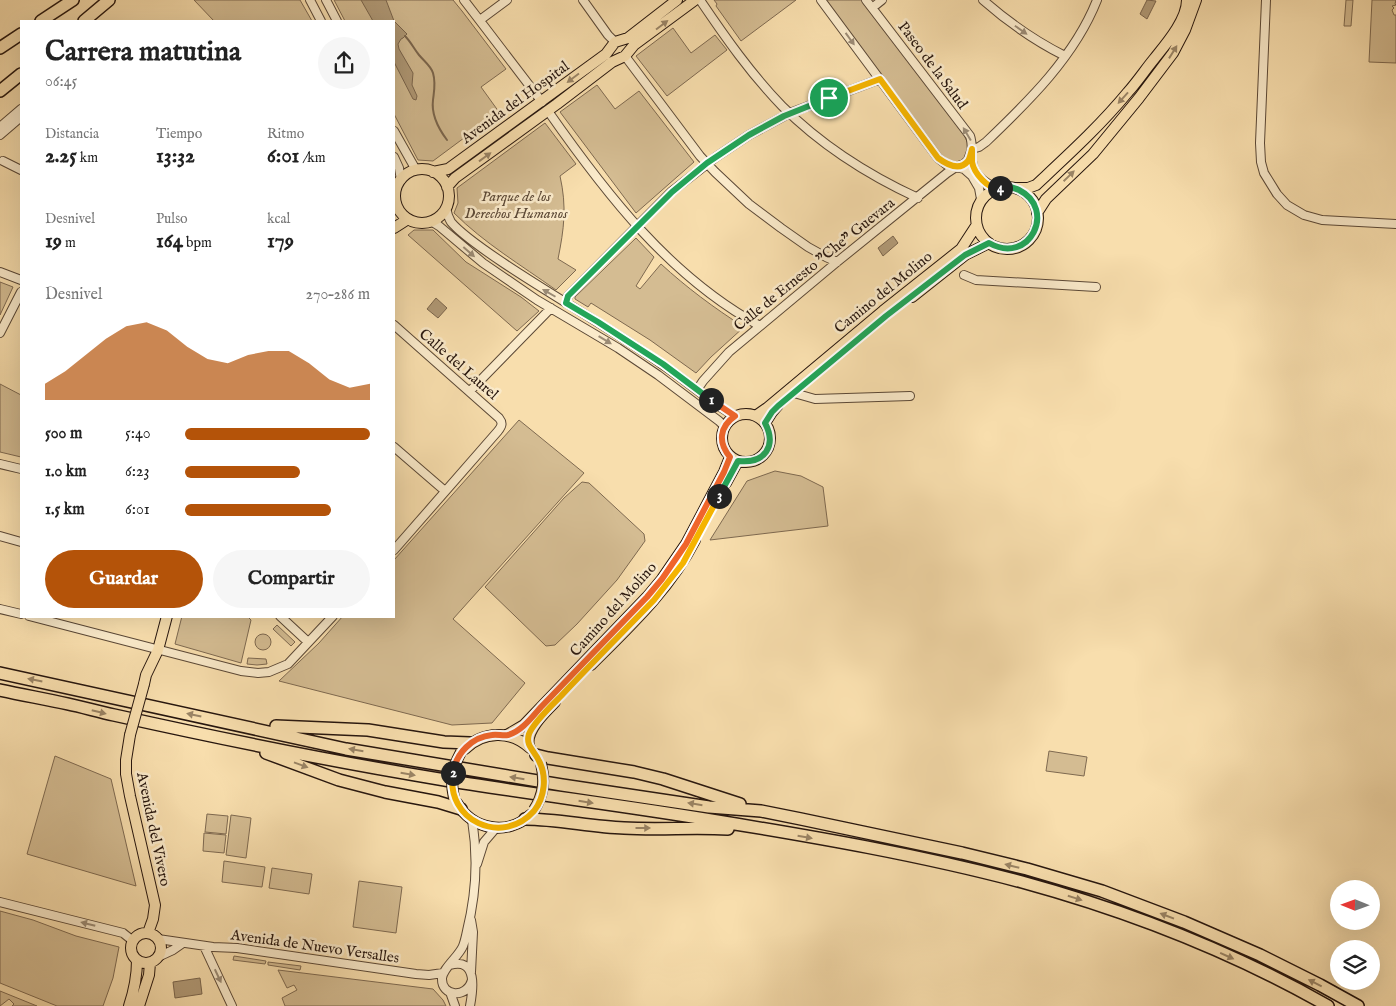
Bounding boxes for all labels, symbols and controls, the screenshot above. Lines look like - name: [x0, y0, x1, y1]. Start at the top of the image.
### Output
- street label: Paseo de la Salud: [894, 18, 972, 114]
- one-way arrow: [655, 20, 669, 30]
- one-way arrow: [1014, 25, 1028, 35]
- one-way arrow: [845, 32, 856, 45]
- text: Carrera matutina: [45, 35, 241, 70]
- button: share: [318, 37, 370, 89]
- one-way arrow: [1168, 45, 1178, 58]
- street label: Avenida del Hospital: [457, 56, 574, 149]
- text: 06:45: [45, 72, 77, 92]
- one-way arrow: [566, 73, 580, 83]
- pin: [808, 77, 850, 119]
- icon: arrive: [815, 84, 843, 112]
- one-way arrow: [1117, 92, 1129, 104]
- text: Distancia: [45, 125, 99, 143]
- text: Tiempo: [156, 125, 202, 143]
- text: Ritmo: [267, 125, 304, 143]
- one-way arrow: [963, 127, 972, 141]
- text: 2.25: [45, 143, 77, 170]
- text: 13:32: [156, 143, 195, 170]
- text: 6:01: [267, 143, 299, 170]
- text: km: [77, 149, 98, 167]
- text: /km: [299, 149, 326, 167]
- one-way arrow: [478, 152, 492, 162]
- one-way arrow: [1063, 171, 1075, 183]
- pin: 4: [988, 176, 1012, 200]
- text: 4: [997, 179, 1004, 197]
- park label: Parque de los Derechos Humanos: [465, 187, 568, 223]
- street label: Calle de Ernesto "Che" Guevara: [730, 193, 899, 335]
- text: Desnivel: [45, 210, 95, 228]
- text: Pulso: [156, 210, 188, 228]
- text: kcal: [267, 210, 290, 228]
- text: 19: [45, 228, 62, 255]
- text: 164: [156, 228, 183, 255]
- text: 179: [267, 228, 294, 255]
- text: m: [62, 234, 76, 252]
- text: bpm: [183, 234, 212, 252]
- one-way arrow: [463, 246, 475, 258]
- street label: Camino del Molino: [830, 247, 936, 338]
- text: Desnivel: [45, 285, 102, 305]
- text: 270–286 m: [306, 285, 370, 305]
- one-way arrow: [542, 288, 555, 297]
- street label: Calle del Laurel: [415, 325, 503, 405]
- one-way arrow: [599, 336, 612, 345]
- pin: 1: [698, 388, 724, 412]
- text: 1: [709, 391, 714, 409]
- text: 500 m: [45, 424, 82, 444]
- text: 5:40: [125, 424, 151, 444]
- text: 1.0 km: [45, 462, 87, 482]
- text: 6:23: [125, 462, 149, 482]
- pin: 3: [706, 484, 732, 508]
- text: 3: [717, 487, 722, 505]
- text: 1.5 km: [45, 500, 85, 520]
- text: 6:01: [125, 500, 150, 520]
- button: Guardar: [45, 550, 203, 608]
- button: Compartir: [213, 550, 370, 608]
- street label: Camino del Molino: [566, 558, 661, 661]
- one-way arrow: [27, 676, 42, 684]
- one-way arrow: [91, 708, 106, 716]
- one-way arrow: [186, 711, 201, 719]
- one-way arrow: [348, 746, 364, 754]
- pin: 2: [440, 760, 466, 786]
- one-way arrow: [294, 762, 309, 769]
- text: 2: [450, 764, 457, 782]
- street label: Avenida del Vivero: [132, 769, 175, 888]
- one-way arrow: [400, 770, 416, 778]
- one-way arrow: [508, 773, 524, 781]
- one-way arrow: [578, 798, 594, 806]
- one-way arrow: [686, 800, 702, 808]
- one-way arrow: [636, 824, 652, 832]
- one-way arrow: [798, 833, 814, 841]
- one-way arrow: [1005, 862, 1020, 870]
- north arrow: [1330, 880, 1380, 930]
- map controls: [1330, 880, 1380, 990]
- one-way arrow: [1068, 895, 1083, 903]
- one-way arrow: [1159, 912, 1174, 920]
- one-way arrow: [80, 920, 95, 928]
- street label: Avenida de Nuevo Versalles: [229, 925, 400, 968]
- button: layers: [1330, 940, 1380, 990]
- one-way arrow: [1220, 952, 1234, 960]
- one-way arrow: [214, 969, 222, 983]
- one-way arrow: [1308, 978, 1322, 986]

